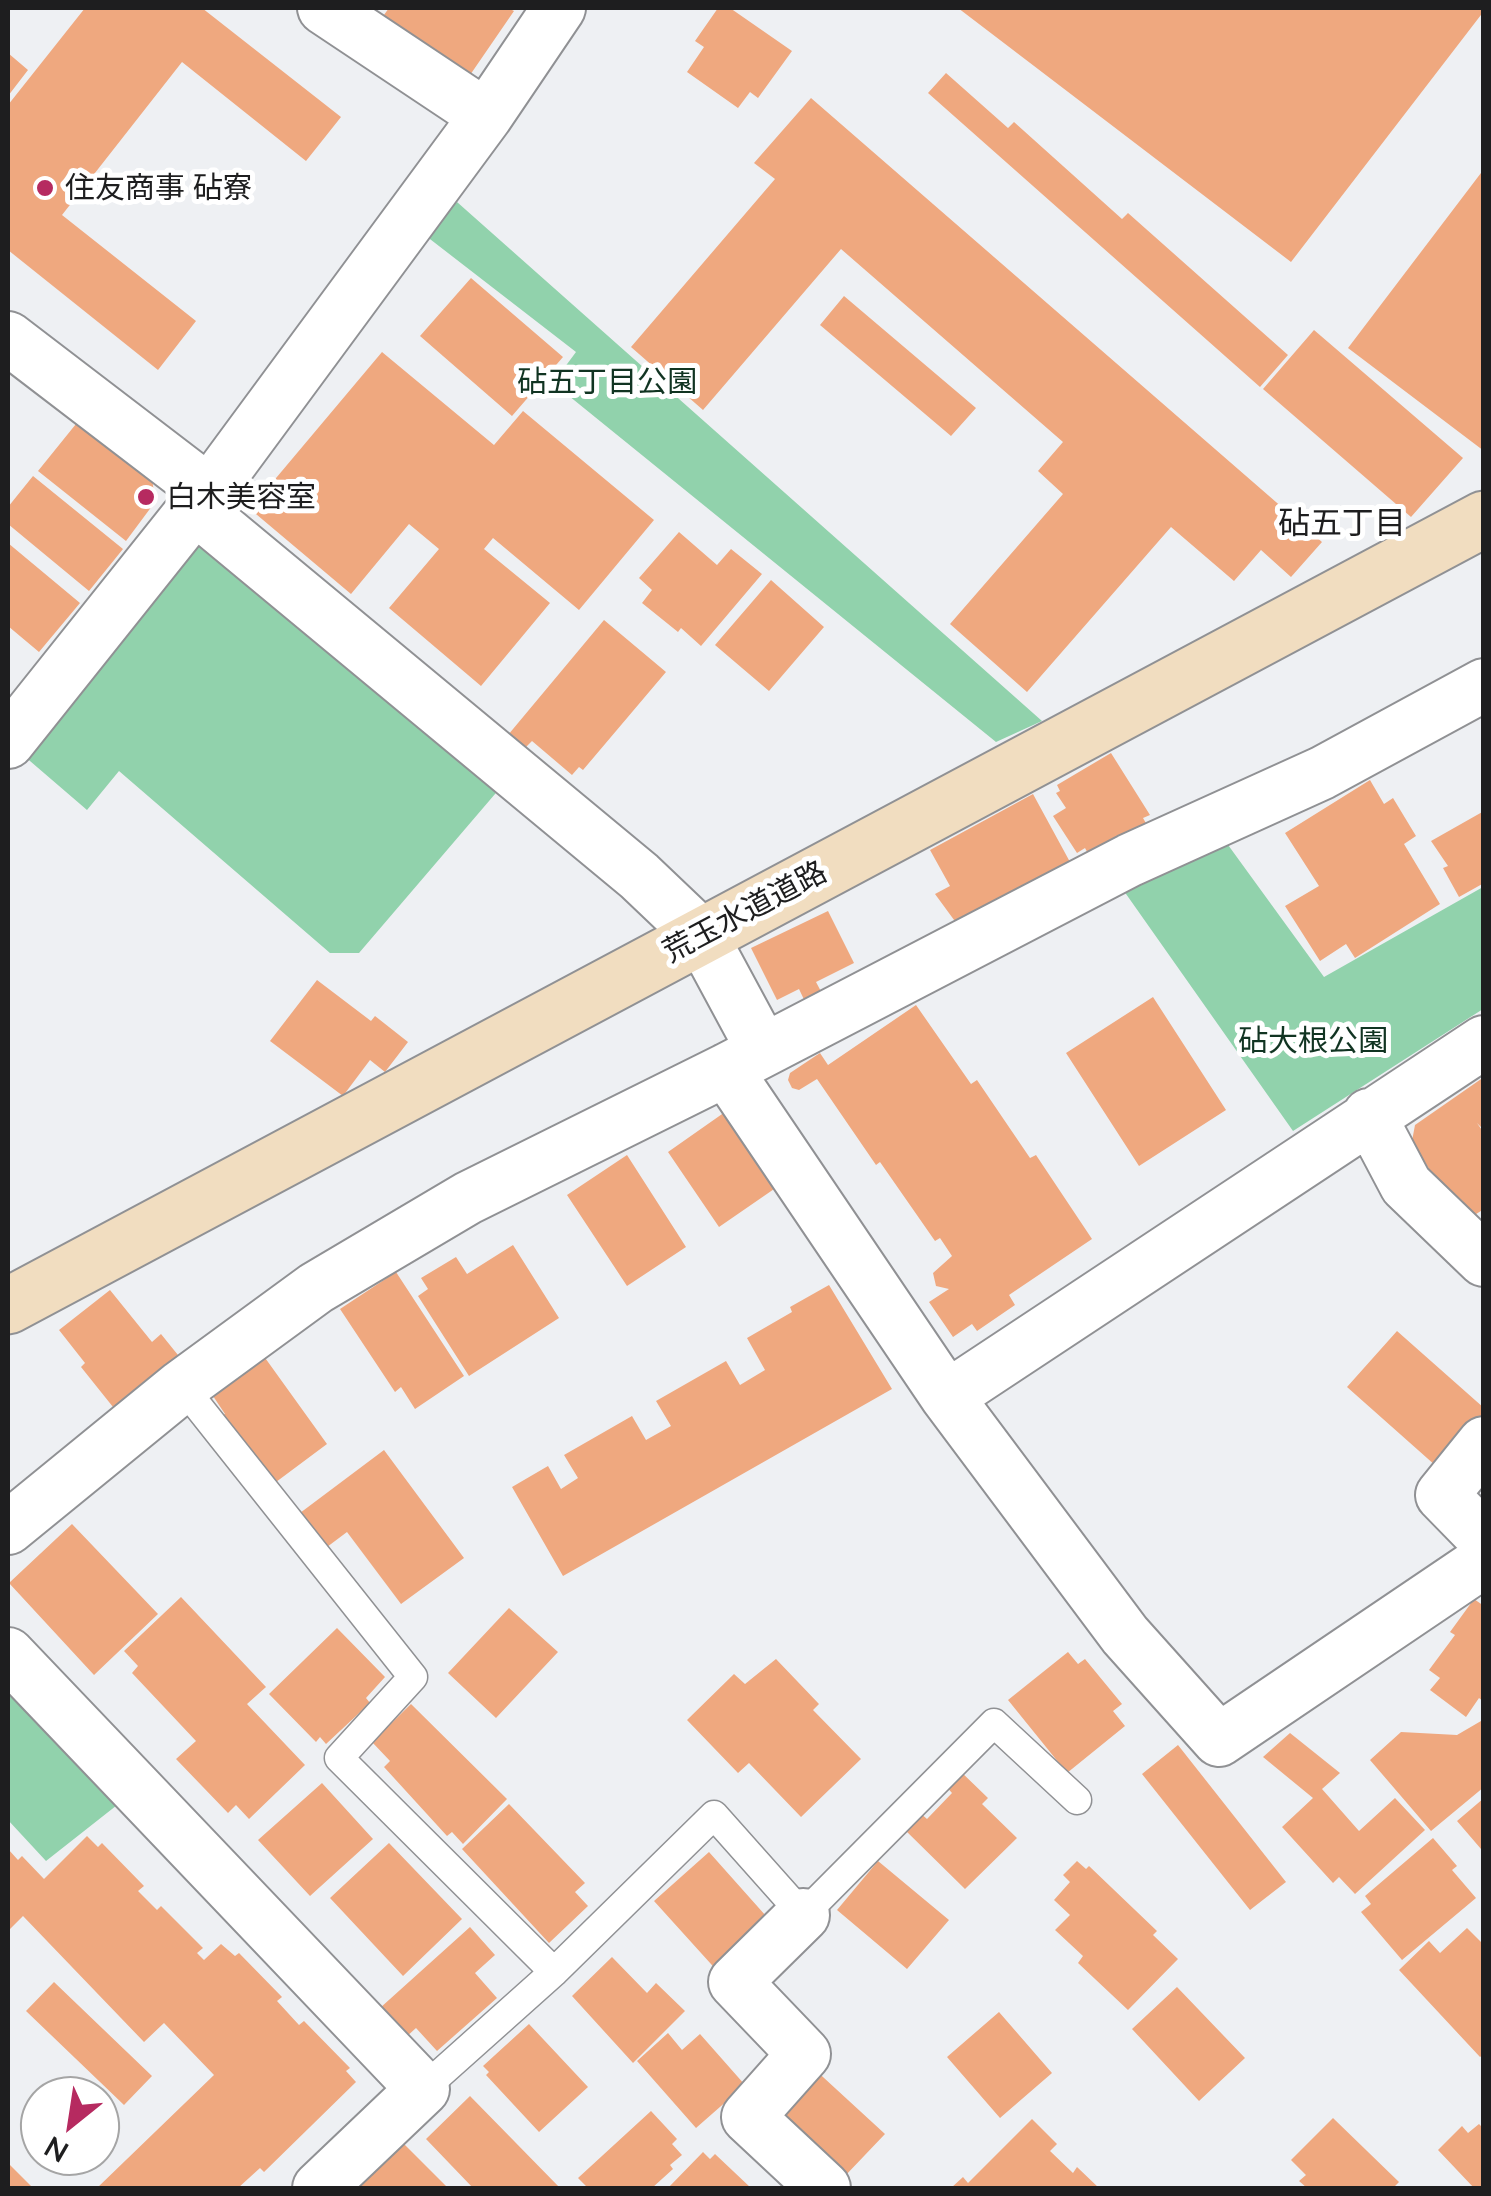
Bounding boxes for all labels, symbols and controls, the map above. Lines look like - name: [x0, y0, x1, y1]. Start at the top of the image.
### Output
- place label: 住友商事 砧寮: [65, 170, 253, 206]
- marker: 住友商事 砧寮: [34, 177, 56, 199]
- park label: 砧五丁目公園: [517, 364, 697, 400]
- place label: 白木美容室: [166, 479, 316, 515]
- marker: 白木美容室: [135, 486, 157, 508]
- district label: 砧五丁目: [1278, 505, 1406, 543]
- street label: 荒玉水道道路: [657, 854, 833, 970]
- park label: 砧大根公園: [1238, 1023, 1388, 1059]
- north arrow: [20, 2076, 120, 2176]
- text: N: [38, 2130, 74, 2170]

